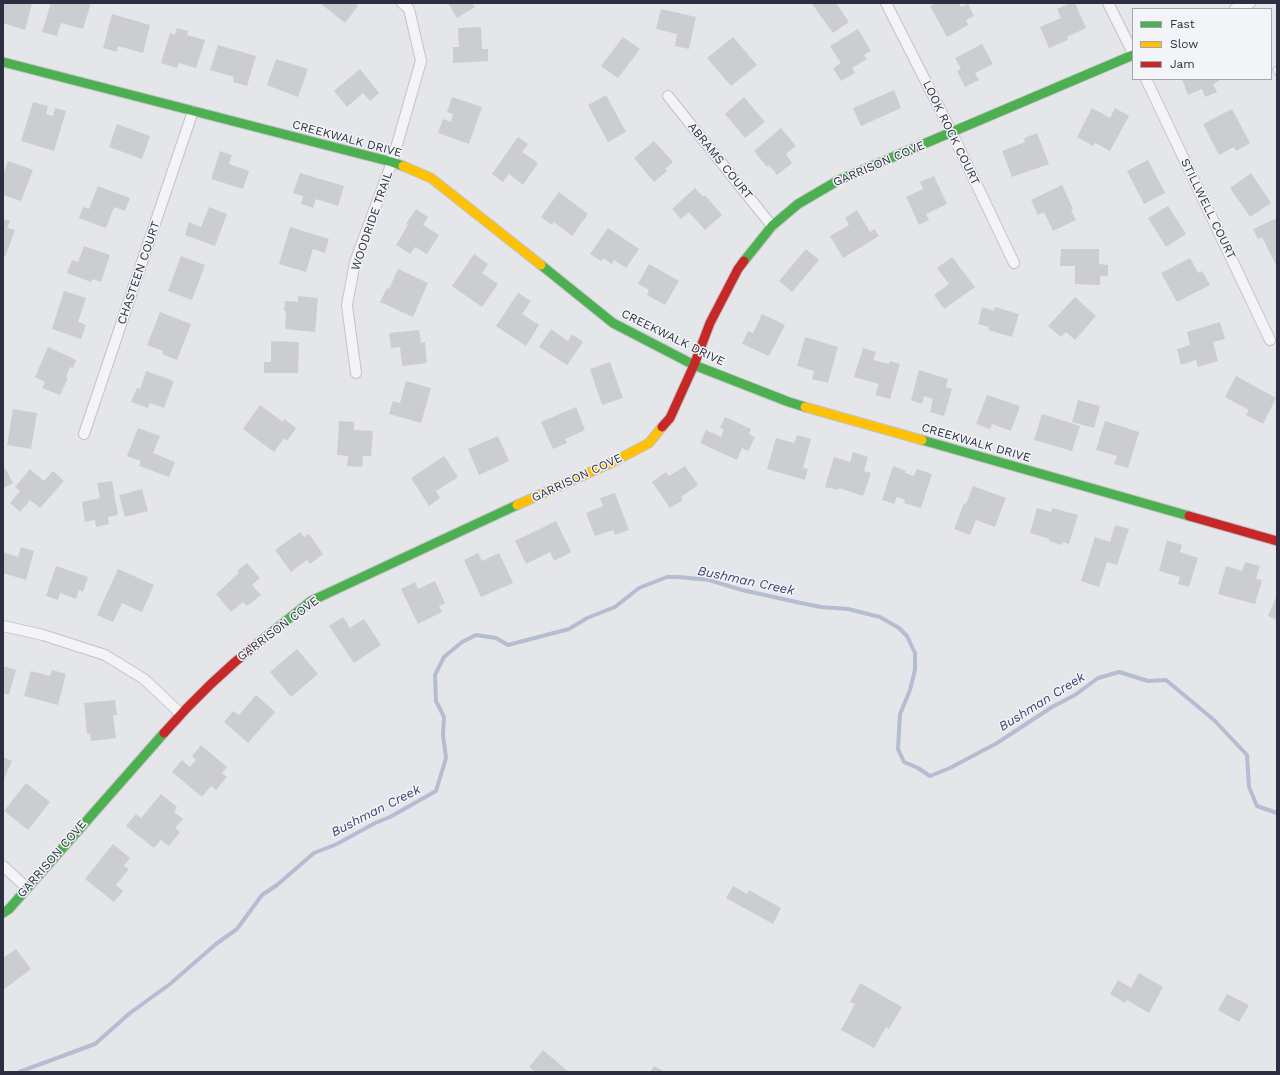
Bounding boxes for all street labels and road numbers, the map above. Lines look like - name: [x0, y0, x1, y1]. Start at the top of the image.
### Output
- street label: LOOK ROCK COURT: [919, 78, 983, 188]
- street label: CREEKWALK DRIVE: [291, 117, 403, 161]
- street label: ABRAMS COURT: [685, 120, 755, 202]
- street label: GARRISON COVE: [831, 138, 927, 190]
- street label: STILLWELL COURT: [1177, 156, 1239, 262]
- street label: WOODRIDE TRAIL: [348, 170, 396, 272]
- street label: CHASTEEN COURT: [115, 219, 163, 327]
- street label: CREEKWALK DRIVE: [619, 307, 727, 369]
- street label: CREEKWALK DRIVE: [920, 420, 1032, 466]
- street label: GARRISON COVE: [529, 451, 625, 505]
- street label: GARRISON COVE: [234, 594, 322, 664]
- street label: GARRISON COVE: [14, 817, 90, 901]

